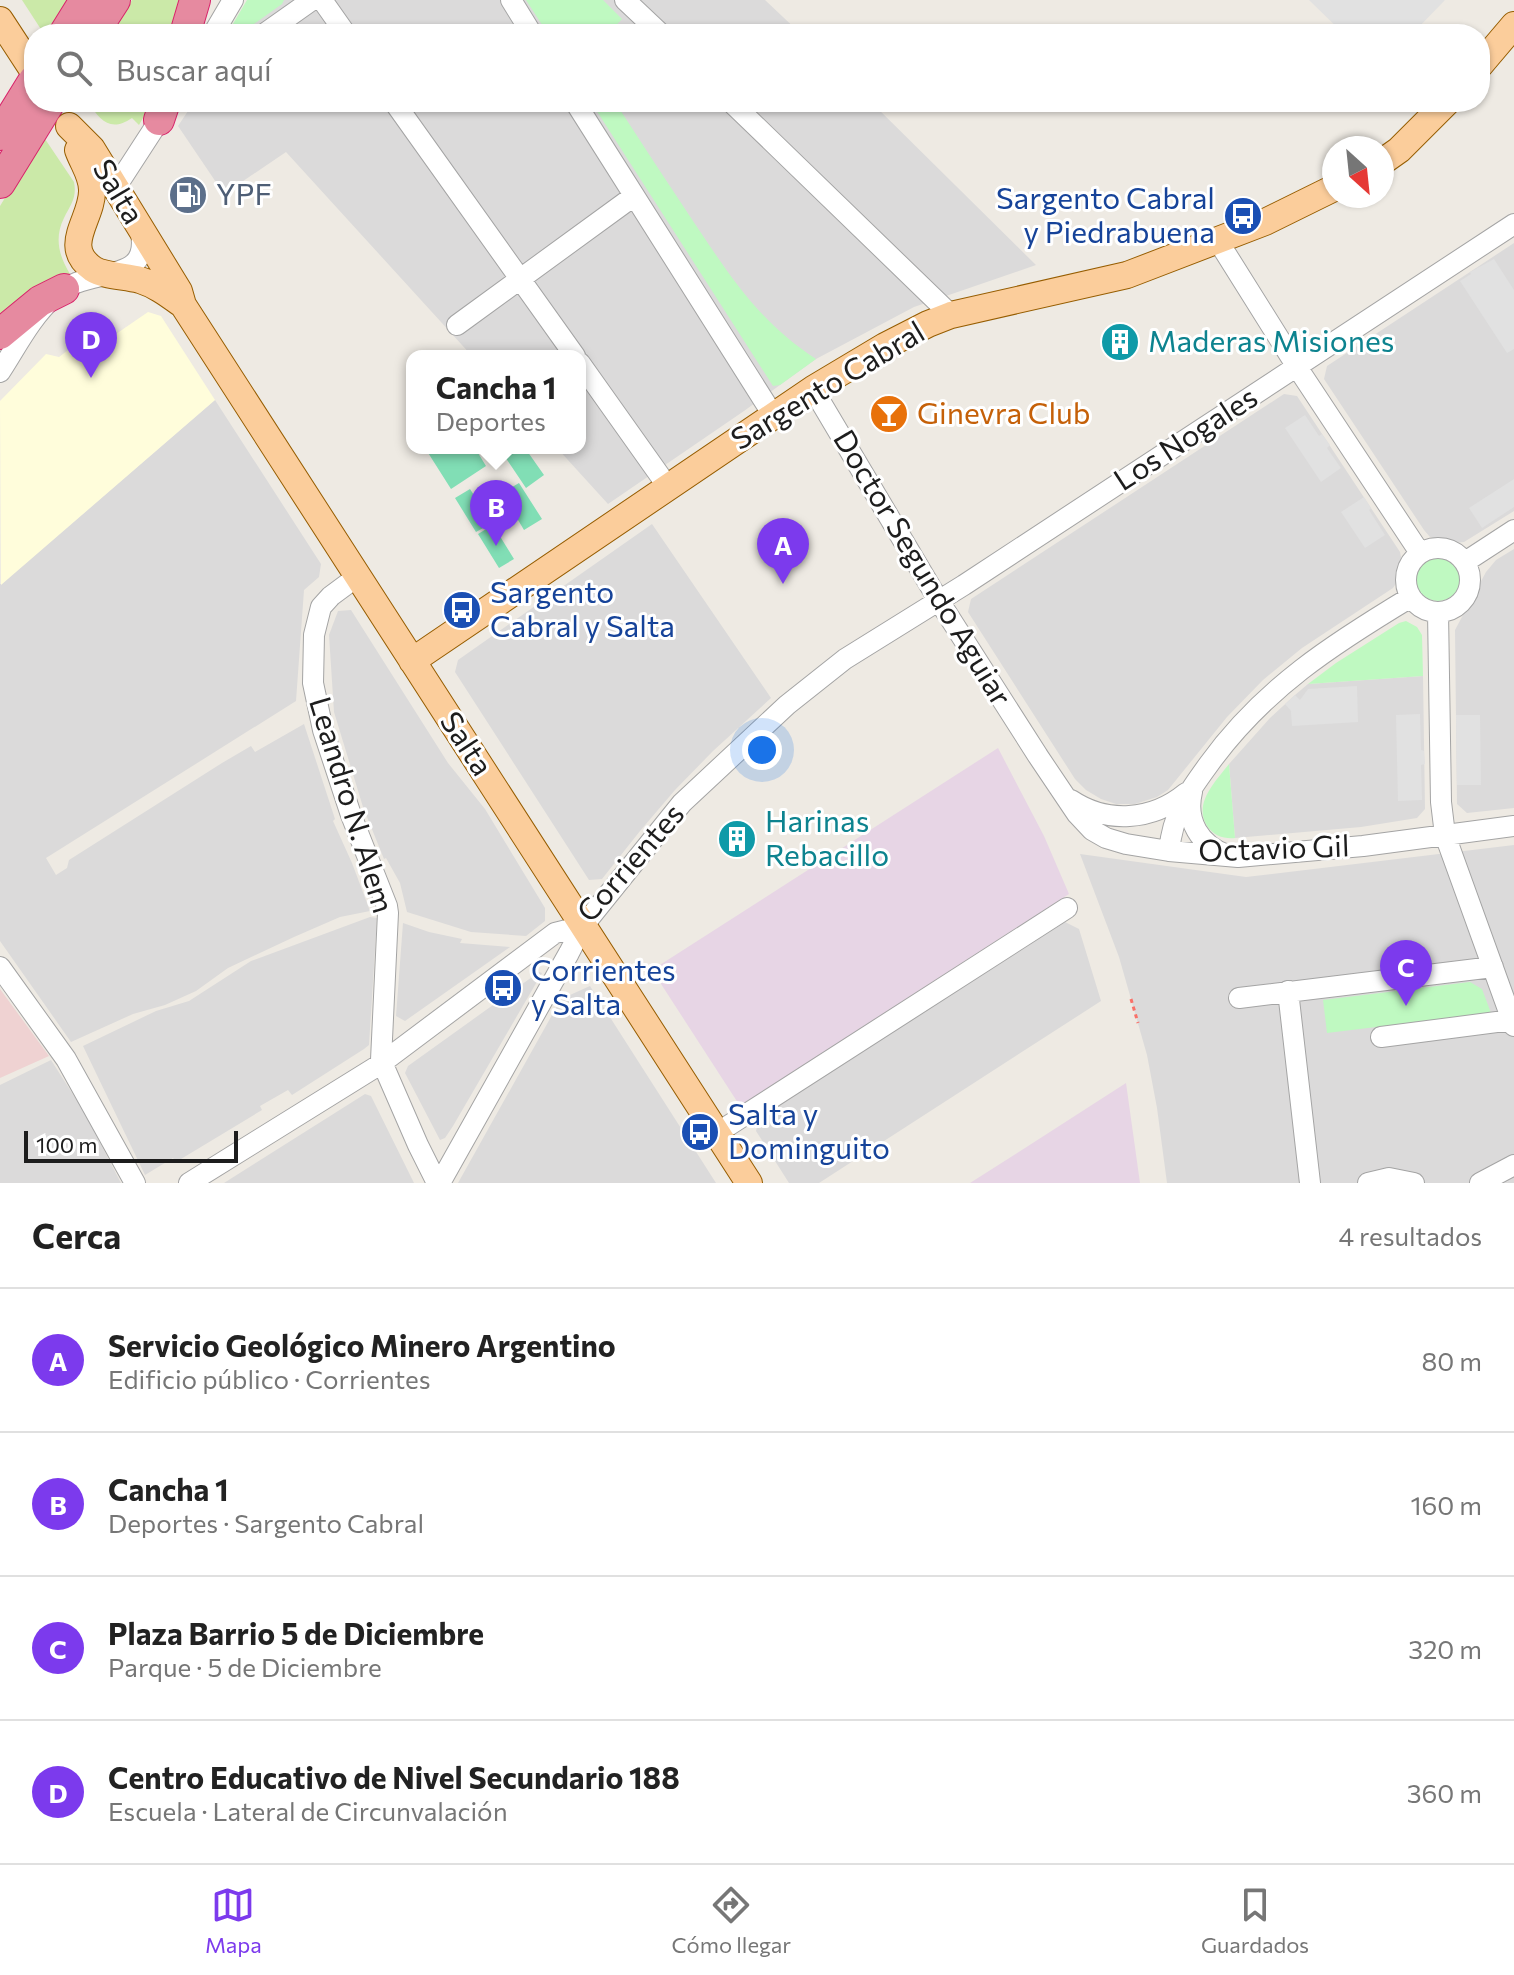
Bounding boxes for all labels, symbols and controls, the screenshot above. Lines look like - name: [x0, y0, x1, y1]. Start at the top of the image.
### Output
- search box: [24, 24, 1490, 112]
- icon: search: [52, 46, 96, 90]
- text: Buscar aquí: [116, 50, 272, 87]
- north arrow: [1322, 136, 1394, 208]
- street label: Salta: [87, 152, 154, 230]
- fuel station icon: YPF: [167, 174, 209, 216]
- place label: YPF: [216, 174, 272, 211]
- place label: Sargento Cabral y Piedrabuena: [996, 178, 1215, 249]
- bus stop icon: Sargento Cabral y Piedrabuena: [1222, 195, 1264, 237]
- pin: D: [65, 312, 117, 378]
- street label: Sargento Cabral: [723, 312, 930, 456]
- building icon: Maderas Misiones: [1099, 321, 1141, 363]
- place label: Maderas Misiones: [1148, 321, 1394, 358]
- popup: [406, 350, 586, 454]
- text: Cancha 1: [436, 368, 556, 405]
- street label: Los Nogales: [1106, 377, 1263, 497]
- bar icon: Ginevra Club: [868, 393, 910, 435]
- place label: Ginevra Club: [917, 393, 1091, 430]
- text: Deportes: [436, 405, 546, 436]
- street label: Doctor Segundo Aguiar: [827, 422, 1021, 712]
- pin: B: [470, 480, 522, 546]
- pin: A: [757, 518, 809, 584]
- place label: Sargento Cabral y Salta: [490, 572, 675, 643]
- bus stop icon: Sargento Cabral y Salta: [441, 589, 483, 631]
- street label: Leandro N. Alem: [303, 692, 404, 917]
- street label: Salta: [434, 704, 502, 782]
- your location: [742, 730, 782, 770]
- street label: Corrientes: [568, 795, 691, 928]
- place label: Harinas Rebacillo: [765, 801, 889, 872]
- building icon: Harinas Rebacillo: [716, 818, 758, 860]
- street label: Octavio Gil: [1198, 825, 1350, 868]
- pin: C: [1380, 940, 1432, 1006]
- place label: Corrientes y Salta: [531, 950, 676, 1021]
- bus stop icon: Corrientes y Salta: [482, 967, 524, 1009]
- place label: Salta y Dominguito: [728, 1094, 890, 1165]
- bus stop icon: Salta y Dominguito: [679, 1111, 721, 1153]
- scale bar: [24, 1127, 238, 1163]
- text: 100 m: [36, 1131, 98, 1158]
- text: Cerca: [32, 1214, 121, 1256]
- text: 4 resultados: [1338, 1220, 1482, 1251]
- text: Servicio Geológico Minero Argentino: [108, 1326, 616, 1363]
- text: A: [49, 1345, 67, 1376]
- text: 80 m: [1422, 1345, 1482, 1376]
- text: Edificio público · Corrientes: [108, 1363, 431, 1394]
- text: Cancha 1: [108, 1470, 229, 1507]
- text: B: [49, 1489, 67, 1520]
- text: 160 m: [1410, 1489, 1482, 1520]
- text: Deportes · Sargento Cabral: [108, 1507, 424, 1538]
- text: Plaza Barrio 5 de Diciembre: [108, 1614, 484, 1651]
- text: C: [49, 1633, 67, 1664]
- text: 320 m: [1408, 1633, 1482, 1664]
- text: Parque · 5 de Diciembre: [108, 1651, 382, 1682]
- text: Centro Educativo de Nivel Secundario 188: [108, 1758, 680, 1795]
- text: D: [48, 1777, 68, 1808]
- text: 360 m: [1407, 1777, 1482, 1808]
- text: Escuela · Lateral de Circunvalación: [108, 1795, 508, 1826]
- tab: Mapa: [205, 1883, 262, 1958]
- tab: Cómo llegar: [672, 1883, 791, 1958]
- tab: Guardados: [1201, 1883, 1309, 1958]

